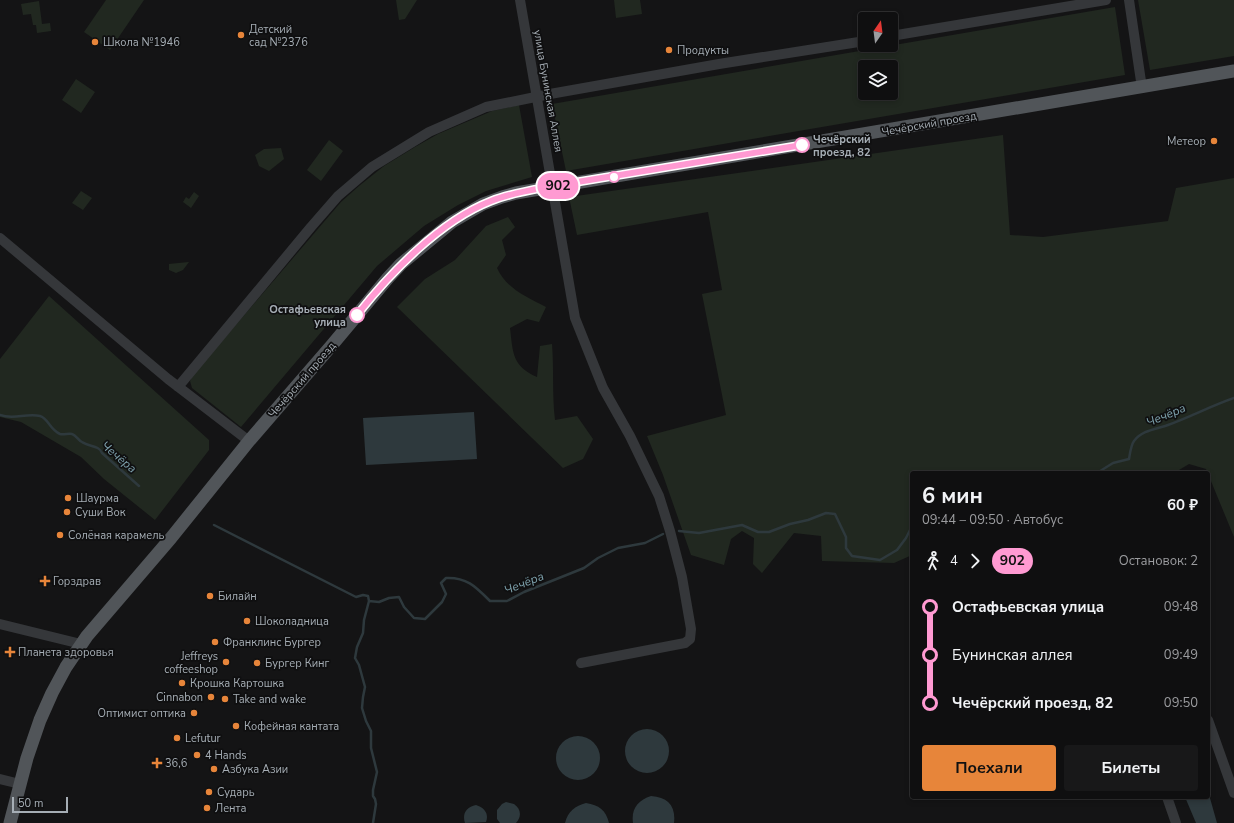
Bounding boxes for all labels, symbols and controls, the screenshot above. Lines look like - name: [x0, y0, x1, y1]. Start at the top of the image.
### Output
- north arrow: [858, 12, 898, 52]
- map controls: [858, 12, 898, 100]
- place label: Детский сад №2376: [249, 22, 308, 50]
- street label: улица Бунинская Аллея: [530, 29, 566, 153]
- marker: Детский сад №2376: [236, 30, 246, 40]
- place label: Школа №1946: [103, 35, 180, 50]
- marker: Школа №1946: [90, 37, 100, 47]
- place label: Продукты: [677, 43, 729, 58]
- marker: Продукты: [664, 45, 674, 55]
- button: layers: [858, 60, 898, 100]
- street label: Чечёрский проезд: [881, 108, 978, 140]
- place label: Чечёрский проезд, 82: [813, 132, 871, 160]
- place label: Метеор: [1167, 134, 1206, 149]
- marker: Метеор: [1209, 136, 1219, 146]
- marker: Чечёрский проезд, 82: [794, 137, 810, 153]
- unlabelled marker: [608, 171, 620, 183]
- line badge: 902: [535, 173, 581, 199]
- text: 902: [545, 176, 571, 195]
- place label: Остафьевская улица: [269, 302, 346, 330]
- marker: Остафьевская улица: [349, 307, 365, 323]
- street label: Чечёрский проезд: [265, 339, 339, 421]
- water label: Чечёра: [1144, 400, 1188, 430]
- water label: Чечёра: [98, 438, 140, 476]
- text: 6 мин: [922, 481, 983, 511]
- place label: Шаурма: [76, 491, 119, 506]
- marker: Шаурма: [63, 493, 73, 503]
- text: 60 ₽: [1167, 495, 1198, 515]
- place label: Суши Вок: [75, 505, 126, 520]
- marker: Суши Вок: [62, 507, 72, 517]
- text: 09:44 – 09:50 · Автобус: [922, 511, 1063, 529]
- place label: Солёная карамель: [68, 528, 165, 543]
- marker: Солёная карамель: [55, 530, 65, 540]
- icon: walk: [922, 550, 944, 572]
- icon: forward: [964, 550, 986, 572]
- text: 902: [1000, 551, 1025, 570]
- text: 4: [950, 552, 958, 570]
- text: Остановок: 2: [1119, 552, 1198, 570]
- water label: Чечёра: [502, 568, 546, 598]
- place label: Горздрав: [53, 574, 101, 589]
- marker: Горздрав: [40, 576, 50, 586]
- place label: Билайн: [218, 589, 257, 604]
- marker: Билайн: [205, 591, 215, 601]
- text: Остафьевская улица: [952, 597, 1104, 617]
- text: 09:48: [1164, 598, 1198, 616]
- place label: Шоколадница: [255, 614, 329, 629]
- marker: Шоколадница: [242, 616, 252, 626]
- place label: Франклинс Бургер: [223, 635, 321, 650]
- marker: Франклинс Бургер: [210, 637, 220, 647]
- place label: Планета здоровья: [18, 645, 114, 660]
- text: Бунинская аллея: [952, 645, 1073, 665]
- text: 09:49: [1164, 646, 1198, 664]
- marker: Планета здоровья: [5, 647, 15, 657]
- place label: Jeffreys coffeeshop: [164, 649, 218, 677]
- place label: Бургер Кинг: [265, 656, 330, 671]
- marker: Jeffreys coffeeshop: [221, 657, 231, 667]
- marker: Бургер Кинг: [252, 658, 262, 668]
- place label: Крошка Картошка: [190, 676, 284, 691]
- marker: Крошка Картошка: [177, 678, 187, 688]
- place label: Cinnabon: [156, 690, 203, 705]
- marker: Cinnabon: [206, 692, 216, 702]
- place label: Take and wake: [233, 692, 306, 707]
- text: Чечёрский проезд, 82: [952, 693, 1113, 713]
- marker: Take and wake: [220, 694, 230, 704]
- text: 09:50: [1164, 694, 1198, 712]
- place label: Оптимист оптика: [98, 706, 186, 721]
- marker: Оптимист оптика: [189, 708, 199, 718]
- place label: Кофейная кантата: [244, 719, 339, 734]
- marker: Кофейная кантата: [231, 721, 241, 731]
- place label: Lefutur: [185, 731, 221, 746]
- marker: Lefutur: [172, 733, 182, 743]
- button: Поехали: [922, 745, 1056, 791]
- button: Билеты: [1064, 745, 1198, 791]
- place label: 4 Hands: [205, 748, 247, 763]
- marker: 4 Hands: [192, 750, 202, 760]
- place label: 36,6: [165, 756, 188, 771]
- marker: 36,6: [152, 758, 162, 768]
- place label: Азбука Азии: [222, 762, 288, 777]
- marker: Азбука Азии: [209, 764, 219, 774]
- place label: Сударь: [217, 785, 255, 800]
- marker: Сударь: [204, 787, 214, 797]
- scale bar: [12, 795, 68, 814]
- text: 50 m: [18, 796, 43, 811]
- place label: Лента: [215, 801, 246, 816]
- marker: Лента: [202, 803, 212, 813]

